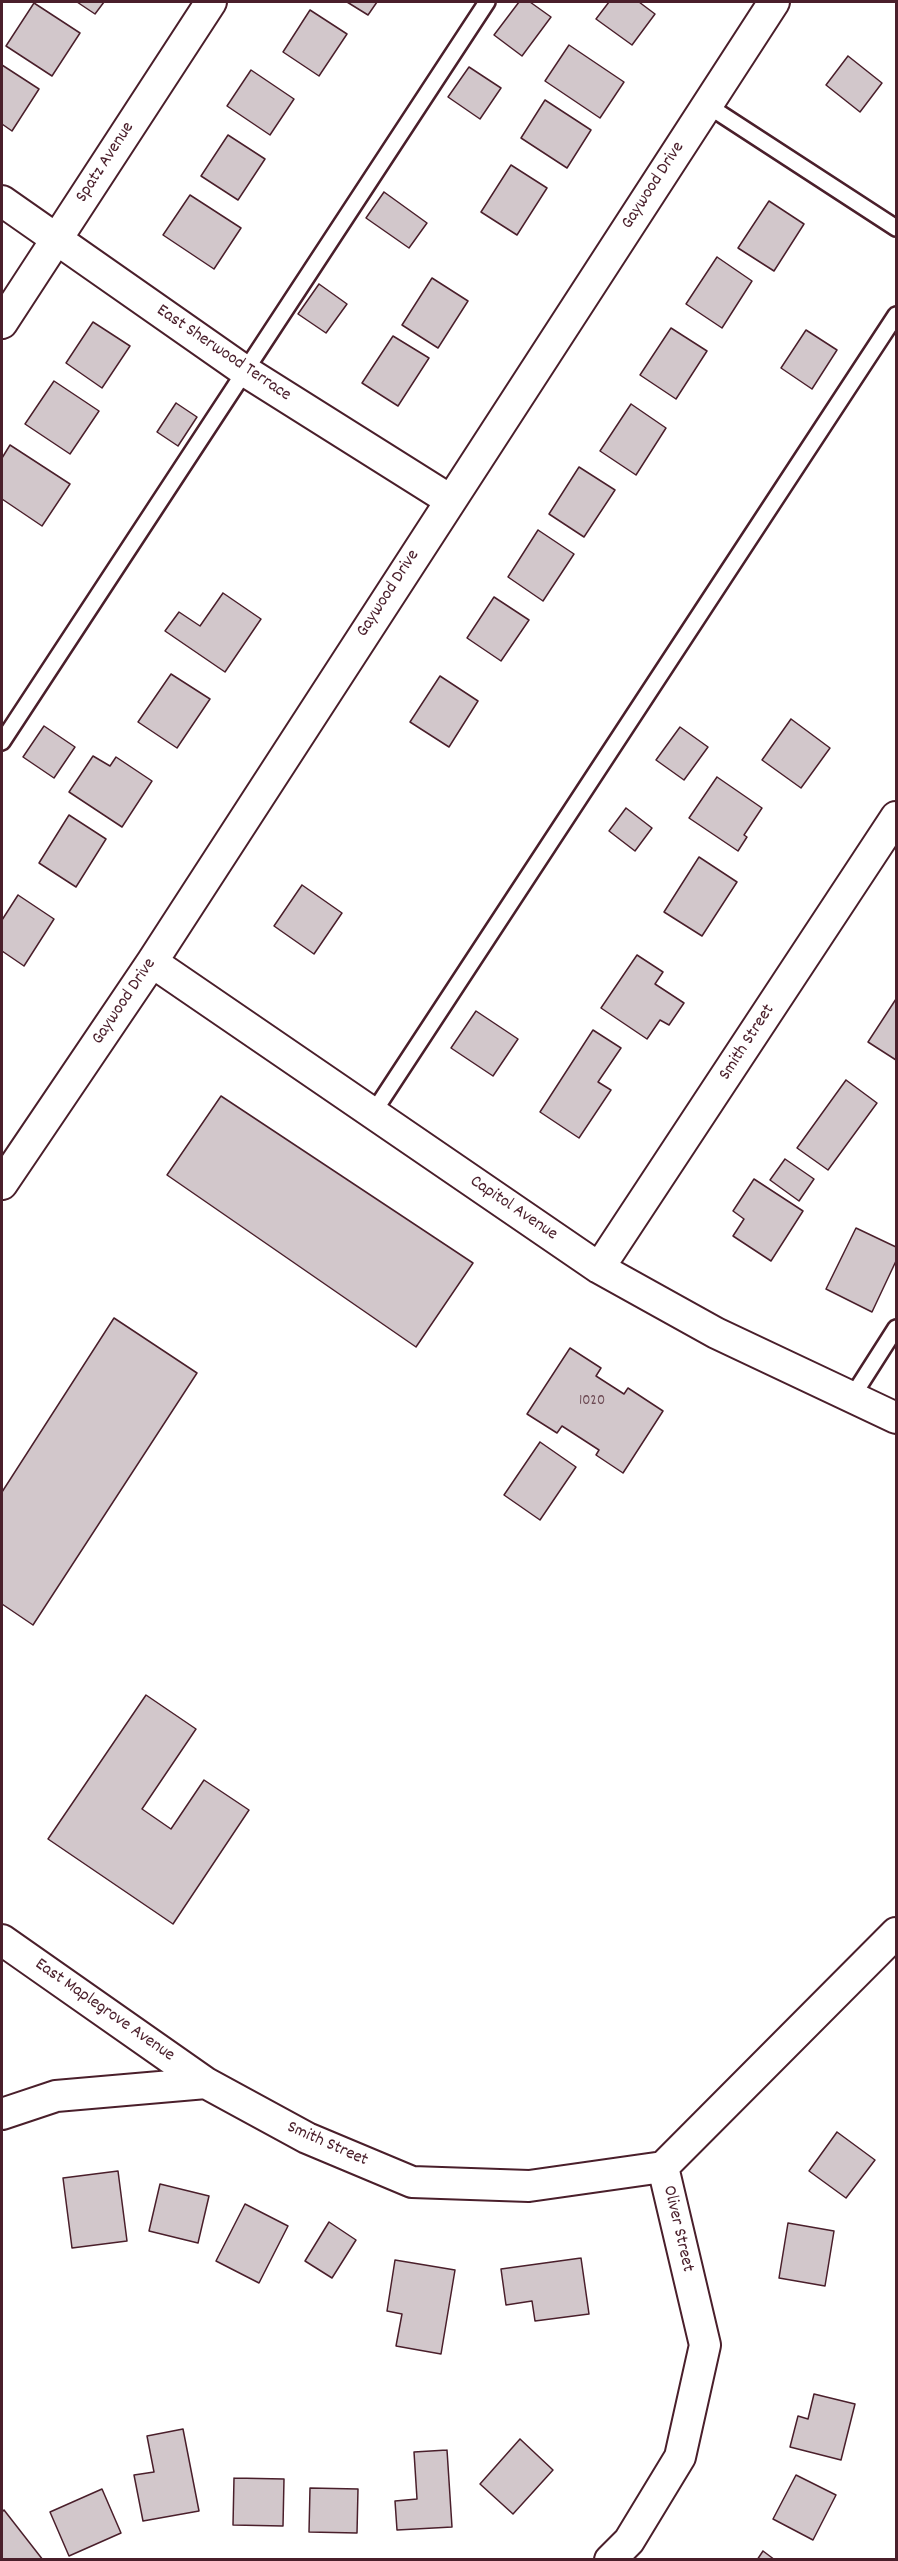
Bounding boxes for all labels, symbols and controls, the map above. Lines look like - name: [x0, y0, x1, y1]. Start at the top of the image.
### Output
- street label: Spatz Avenue: [72, 119, 140, 207]
- street label: Gaywood Drive: [618, 138, 690, 234]
- street label: East Sherwood Terrace: [151, 301, 295, 407]
- street label: Gaywood Drive: [353, 546, 425, 642]
- street label: Gaywood Drive: [88, 955, 162, 1049]
- street label: Smith Street: [715, 1001, 781, 1085]
- street label: Capitol Avenue: [465, 1172, 561, 1246]
- house number: 1020: [579, 1393, 605, 1411]
- street label: East Maplegrove Avenue: [30, 1955, 178, 2067]
- street label: Smith Street: [283, 2118, 371, 2172]
- street label: Oliver Street: [657, 2184, 697, 2274]

